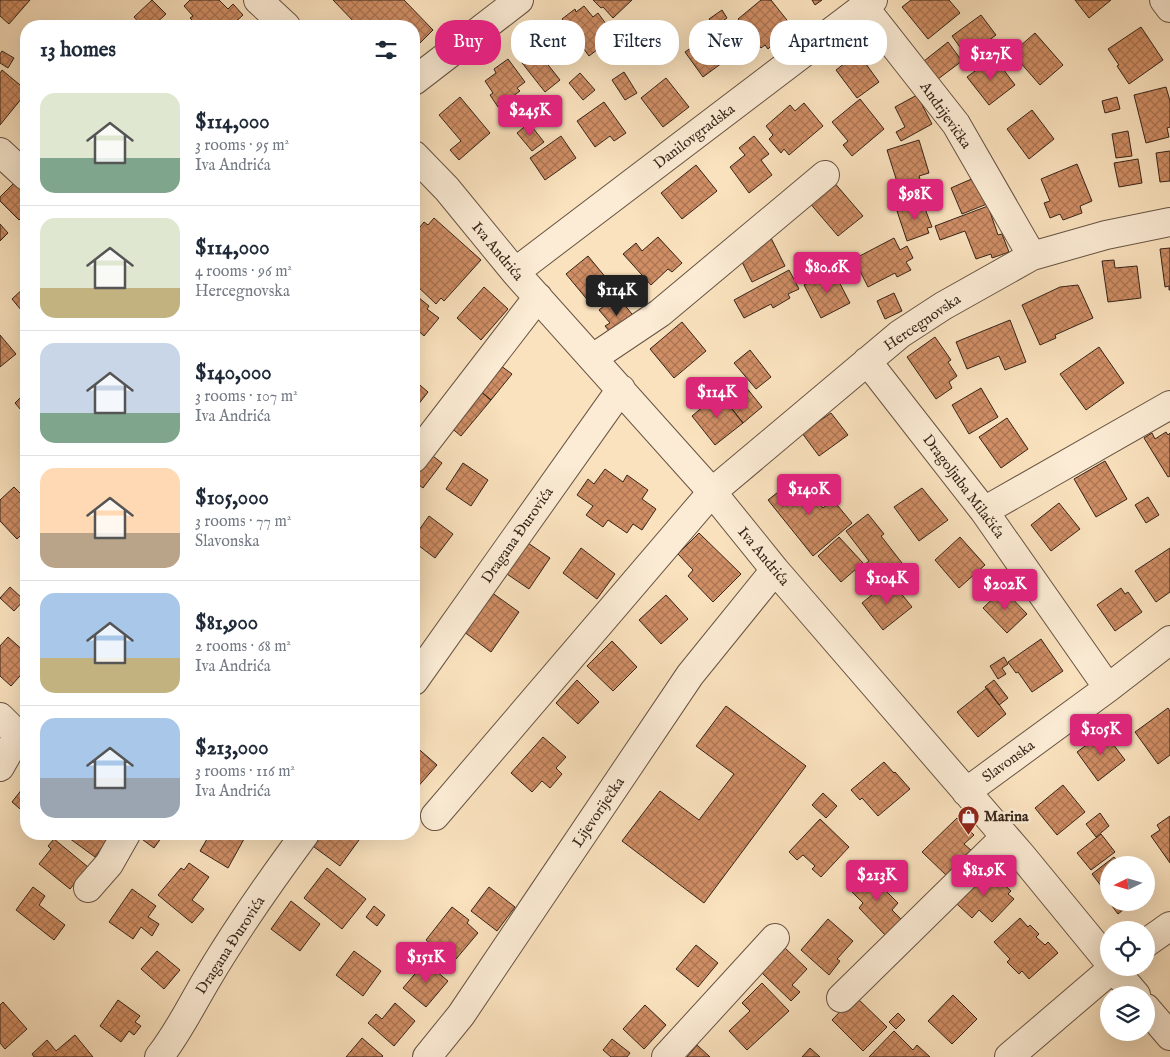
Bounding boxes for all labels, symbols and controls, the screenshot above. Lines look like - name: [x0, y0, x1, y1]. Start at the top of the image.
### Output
- chip: Buy: [435, 20, 501, 65]
- chip: Rent: [511, 20, 585, 65]
- chip: Filters: [595, 20, 679, 65]
- chip: New: [689, 20, 760, 65]
- chip: Apartment: [770, 20, 887, 65]
- icon: filters: [372, 36, 400, 64]
- text: 13 homes: [40, 37, 116, 64]
- pin: $127K: [956, 38, 1026, 81]
- text: $127K: [970, 45, 1012, 65]
- street label: Andrijevička: [915, 77, 976, 153]
- pin: $245K: [495, 94, 565, 137]
- street label: Danilovgradska: [650, 99, 739, 173]
- text: $245K: [509, 101, 551, 121]
- text: $114,000: [195, 109, 270, 136]
- icon: home: [80, 113, 140, 173]
- text: 3 rooms · 95 m²: [195, 136, 289, 156]
- text: Iva Andrića: [195, 156, 271, 176]
- pin: $98K: [885, 178, 945, 221]
- text: $98K: [898, 185, 932, 205]
- street label: Iva Andrića: [468, 218, 528, 285]
- text: $114,000: [195, 235, 270, 262]
- icon: home: [80, 238, 140, 298]
- pin: $80.6K: [786, 252, 868, 294]
- text: $80.6K: [805, 258, 849, 278]
- text: 4 rooms · 96 m²: [195, 262, 292, 282]
- pin: $114K: [582, 274, 652, 317]
- text: $114K: [597, 281, 637, 301]
- text: Hercegnovska: [195, 282, 290, 302]
- street label: Hercegnovska: [880, 289, 965, 355]
- text: $140,000: [195, 360, 272, 387]
- icon: home: [80, 363, 140, 423]
- pin: $114K: [682, 376, 752, 419]
- text: $114K: [697, 383, 737, 403]
- text: 3 rooms · 107 m²: [195, 387, 298, 407]
- text: Iva Andrića: [195, 407, 271, 427]
- street label: Dragoljuba Milačića: [918, 431, 1009, 542]
- pin: $140K: [774, 474, 844, 516]
- text: $140K: [788, 480, 830, 500]
- street label: Dragana Đurovića: [477, 483, 558, 587]
- text: $105,000: [195, 485, 269, 512]
- icon: home: [80, 488, 140, 548]
- text: 3 rooms · 77 m²: [195, 512, 291, 532]
- street label: Iva Andrića: [734, 523, 794, 590]
- text: Slavonska: [195, 532, 259, 552]
- pin: $104K: [852, 562, 922, 605]
- pin: $202K: [970, 568, 1040, 611]
- text: $104K: [866, 569, 908, 589]
- text: $202K: [983, 575, 1027, 595]
- text: $81,900: [195, 610, 258, 637]
- icon: home: [80, 613, 140, 673]
- text: 2 rooms · 68 m²: [195, 637, 291, 657]
- text: Iva Andrića: [195, 657, 271, 677]
- pin: $105K: [1066, 714, 1136, 756]
- text: $105K: [1081, 720, 1121, 740]
- text: $213,000: [195, 735, 269, 762]
- street label: Slavonska: [978, 736, 1039, 787]
- icon: home: [80, 738, 140, 798]
- text: 3 rooms · 116 m²: [195, 762, 295, 782]
- street label: Lijevoriječka: [568, 773, 629, 851]
- text: Iva Andrića: [195, 782, 271, 802]
- shop icon: Marina: [956, 804, 980, 835]
- place label: Marina: [984, 807, 1029, 826]
- pin: $81.9K: [943, 854, 1025, 897]
- north arrow: [1100, 856, 1155, 911]
- map controls: [1100, 856, 1155, 1041]
- pin: $213K: [842, 860, 912, 902]
- text: $81.9K: [962, 861, 1006, 881]
- text: $213K: [857, 866, 897, 886]
- street label: Dragana Đurovića: [192, 892, 269, 998]
- button: locate: [1100, 921, 1155, 976]
- pin: $151K: [391, 942, 461, 984]
- text: $151K: [407, 948, 445, 968]
- button: layers: [1100, 986, 1155, 1041]

